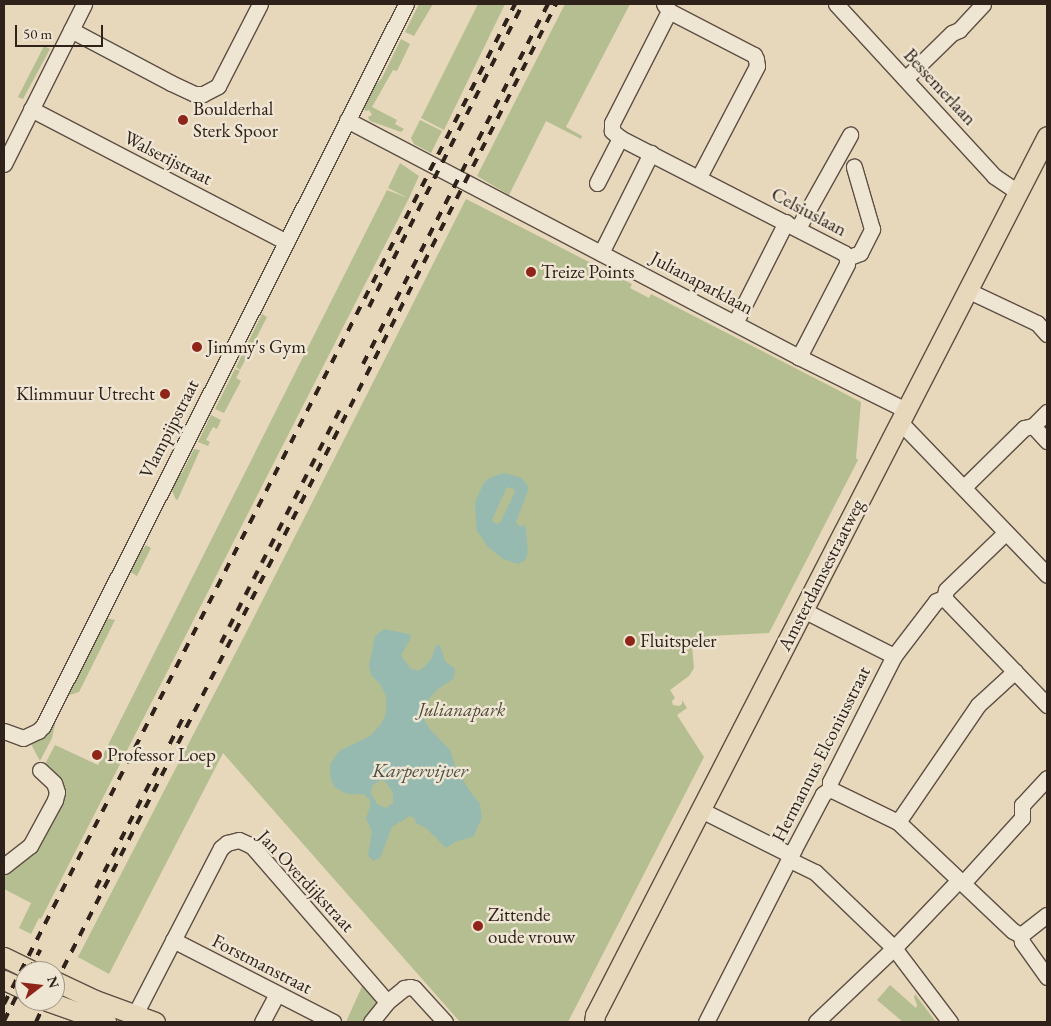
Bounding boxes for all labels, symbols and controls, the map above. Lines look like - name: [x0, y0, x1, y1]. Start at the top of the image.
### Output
- scale bar: [18, 15, 105, 47]
- text: 50 m: [23, 24, 52, 43]
- street label: Bessemerlaan: [899, 44, 981, 130]
- place label: Boulderhal Sterk Spoor: [193, 98, 278, 142]
- marker: Boulderhal Sterk Spoor: [177, 114, 189, 126]
- street label: Walserijstraat: [120, 126, 216, 190]
- street label: Celsiuslaan: [767, 183, 851, 241]
- street label: Julianaparklaan: [647, 246, 757, 320]
- place label: Treize Points: [541, 261, 634, 283]
- marker: Treize Points: [525, 266, 537, 278]
- place label: Jimmy's Gym: [207, 336, 306, 358]
- marker: Jimmy's Gym: [191, 341, 203, 353]
- street label: Vlampijpstraat: [134, 376, 204, 482]
- place label: Klimmuur Utrecht: [16, 383, 155, 405]
- marker: Klimmuur Utrecht: [159, 388, 171, 400]
- street label: Amsterdamsestraatweg: [773, 495, 869, 655]
- place label: Fluitspeler: [640, 630, 717, 652]
- marker: Fluitspeler: [624, 635, 636, 647]
- street label: Hermannus Elconiusstraat: [767, 662, 875, 846]
- park label: Julianapark: [418, 699, 506, 721]
- place label: Professor Loep: [107, 744, 216, 766]
- marker: Professor Loep: [91, 749, 103, 761]
- water label: Karpervijver: [372, 758, 468, 782]
- street label: Jan Overdijkstraat: [253, 825, 359, 937]
- place label: Zittende oude vrouw: [488, 904, 575, 948]
- marker: Zittende oude vrouw: [472, 920, 484, 932]
- street label: Forstmanstraat: [208, 929, 316, 999]
- north arrow: [15, 961, 65, 1011]
- text: N: [43, 974, 64, 990]

